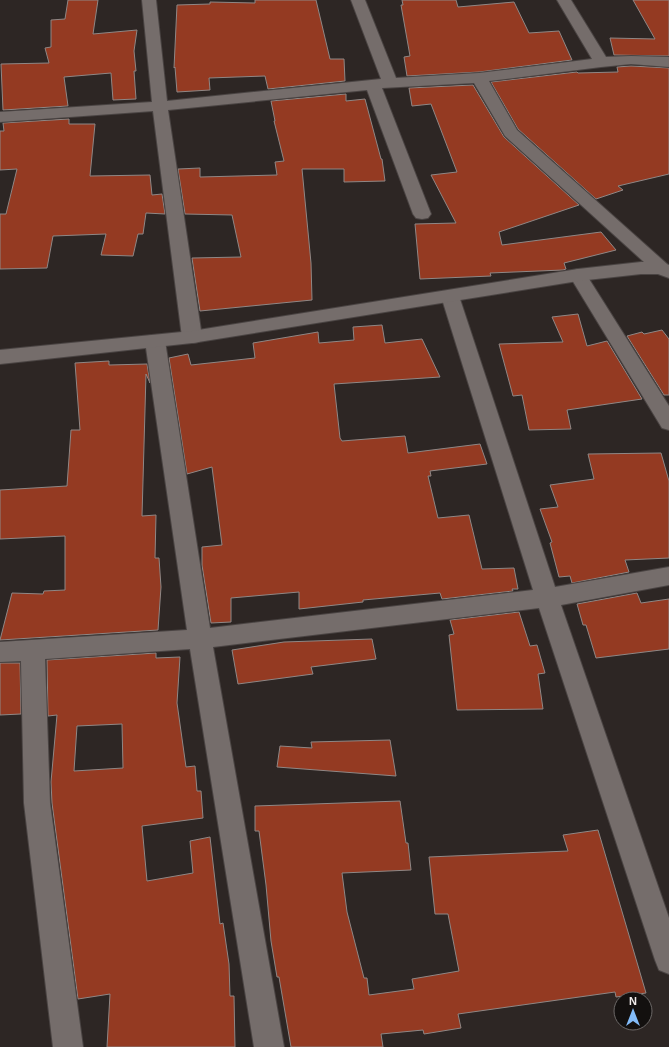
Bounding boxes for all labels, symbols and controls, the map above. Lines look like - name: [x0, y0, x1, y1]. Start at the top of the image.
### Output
- north arrow: [613, 991, 653, 1031]
- text: N: [629, 995, 637, 1007]

